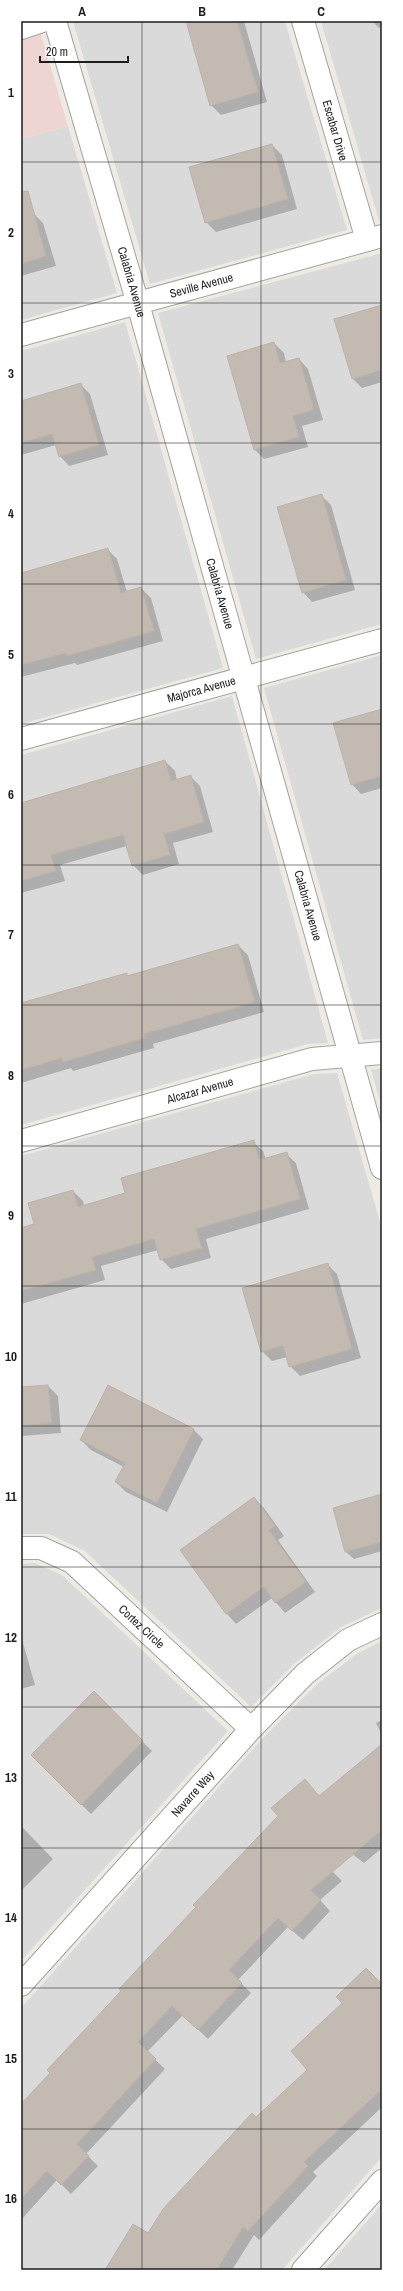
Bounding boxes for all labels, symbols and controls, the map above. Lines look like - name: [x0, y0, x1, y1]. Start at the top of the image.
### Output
- text: A: [78, 3, 86, 20]
- text: B: [198, 3, 206, 20]
- text: C: [317, 3, 325, 20]
- scale bar: [40, 38, 128, 64]
- text: 20 m: [46, 44, 68, 60]
- text: 1: [8, 84, 14, 101]
- street label: Escabar Drive: [319, 98, 351, 163]
- text: 2: [8, 224, 14, 241]
- street label: Calabria Avenue: [114, 245, 149, 319]
- street label: Seville Avenue: [168, 269, 235, 302]
- text: 3: [8, 365, 14, 382]
- text: 4: [8, 505, 14, 522]
- street label: Calabria Avenue: [202, 557, 237, 631]
- text: 5: [8, 646, 14, 663]
- street label: Majorca Avenue: [165, 673, 237, 707]
- text: 6: [8, 786, 14, 803]
- street label: Calabria Avenue: [290, 868, 325, 943]
- text: 7: [8, 926, 14, 943]
- text: 8: [8, 1067, 14, 1084]
- street label: Alcazar Avenue: [164, 1074, 235, 1108]
- text: 9: [8, 1207, 14, 1224]
- text: 10: [5, 1348, 17, 1365]
- text: 11: [5, 1488, 17, 1505]
- street label: Cortez Circle: [115, 1601, 168, 1652]
- text: 12: [5, 1629, 17, 1646]
- street label: Navarre Way: [168, 1767, 218, 1820]
- text: 13: [5, 1769, 17, 1786]
- text: 14: [5, 1909, 17, 1926]
- text: 15: [5, 2050, 17, 2067]
- text: 16: [5, 2190, 17, 2207]

